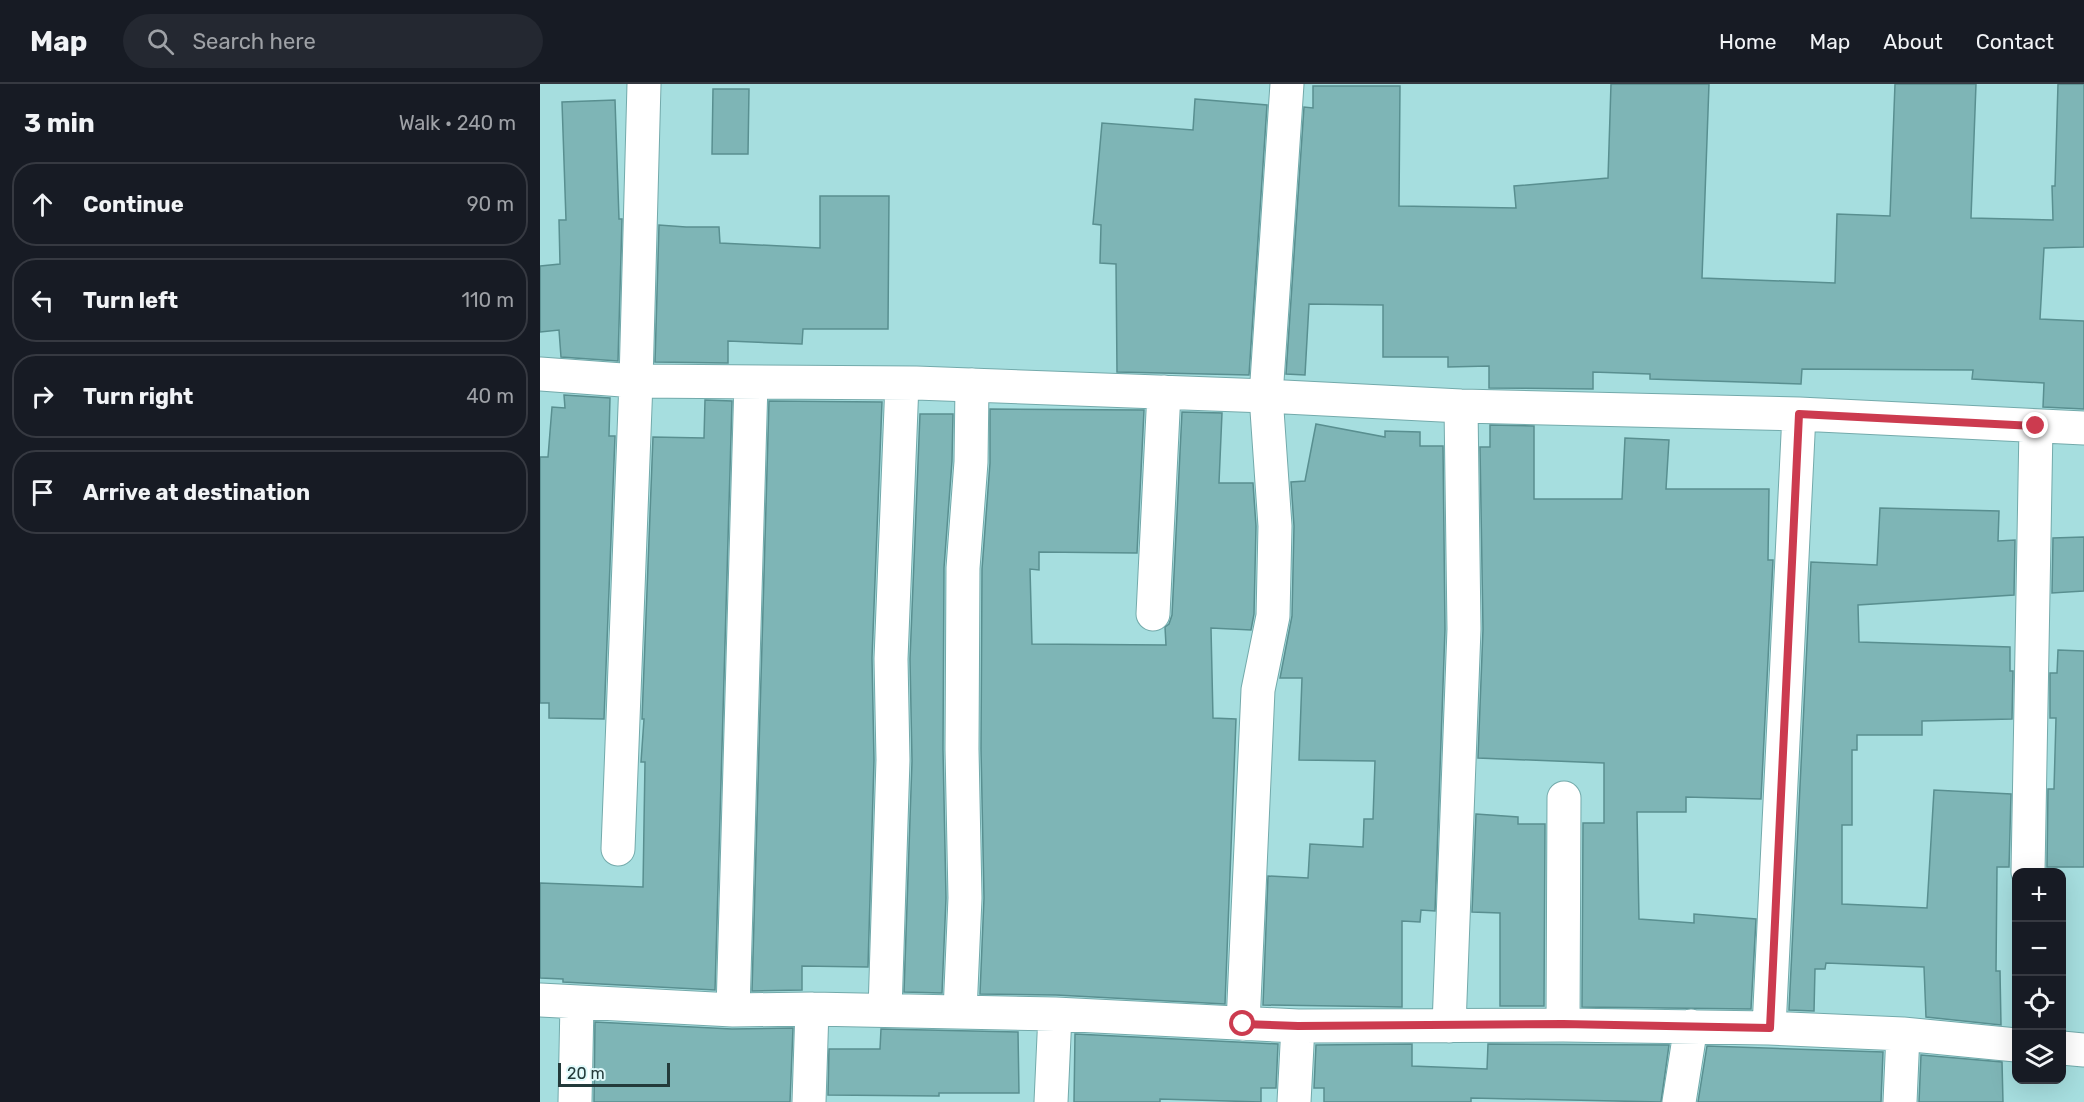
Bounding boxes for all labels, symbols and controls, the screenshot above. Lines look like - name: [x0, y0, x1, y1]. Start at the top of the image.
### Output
- search box: [123, 14, 543, 68]
- text: Map: [30, 25, 87, 58]
- icon: search: [144, 25, 177, 58]
- text: Search here: [192, 28, 316, 55]
- text: Home: [1719, 29, 1776, 54]
- text: Map: [1809, 29, 1850, 54]
- text: About: [1883, 29, 1943, 54]
- text: Contact: [1976, 29, 2054, 54]
- text: 3 min: [24, 108, 95, 139]
- text: Walk · 240 m: [399, 111, 516, 135]
- icon: ahead: [26, 188, 59, 221]
- text: Continue: [83, 191, 184, 218]
- text: 90 m: [467, 192, 514, 216]
- icon: left: [26, 284, 59, 317]
- text: Turn left: [83, 287, 178, 314]
- text: 110 m: [462, 288, 514, 312]
- icon: right: [26, 380, 59, 413]
- text: Turn right: [83, 383, 193, 410]
- text: 40 m: [466, 384, 514, 408]
- route end: [2022, 412, 2048, 438]
- icon: arrive: [26, 476, 59, 509]
- text: Arrive at destination: [83, 479, 310, 506]
- map controls: [2012, 868, 2066, 1084]
- button: +: [2012, 868, 2066, 922]
- button: −: [2012, 922, 2066, 976]
- button: locate: [2012, 976, 2066, 1030]
- route start: [1229, 1010, 1255, 1036]
- button: layers: [2012, 1030, 2066, 1084]
- scale bar: [558, 1060, 670, 1088]
- text: 20 m: [567, 1064, 605, 1083]

